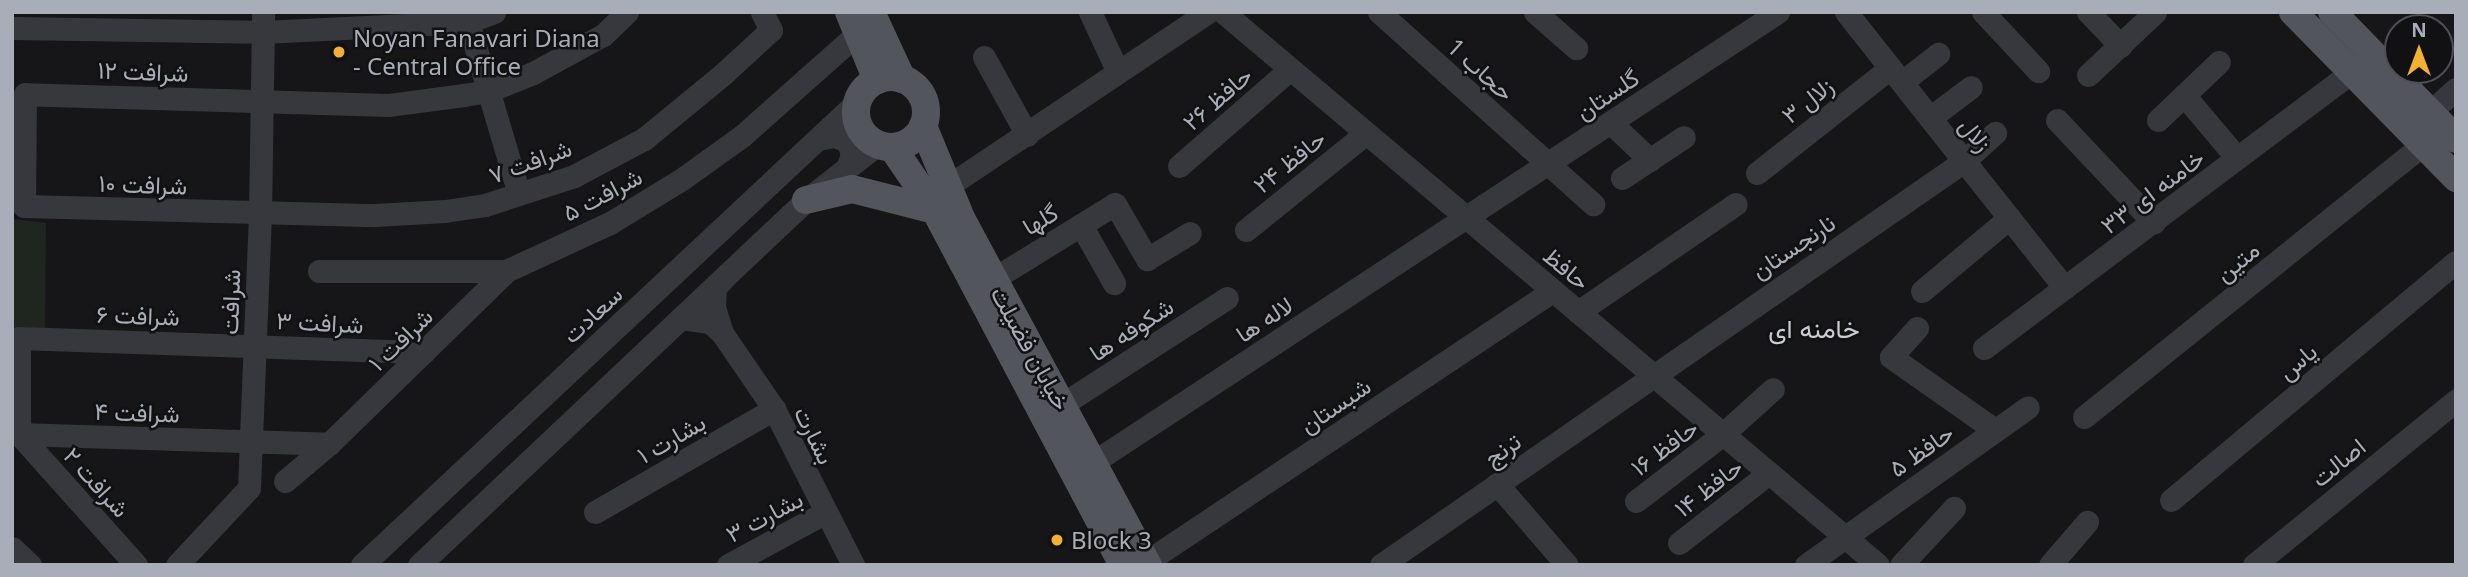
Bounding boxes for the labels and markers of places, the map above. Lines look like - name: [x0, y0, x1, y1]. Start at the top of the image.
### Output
- place label: Noyan Fanavari Diana - Central Office: [353, 24, 600, 80]
- marker: Noyan Fanavari Diana - Central Office: [331, 44, 347, 60]
- place label: Block 3: [1071, 526, 1152, 554]
- marker: Block 3: [1049, 532, 1065, 548]

